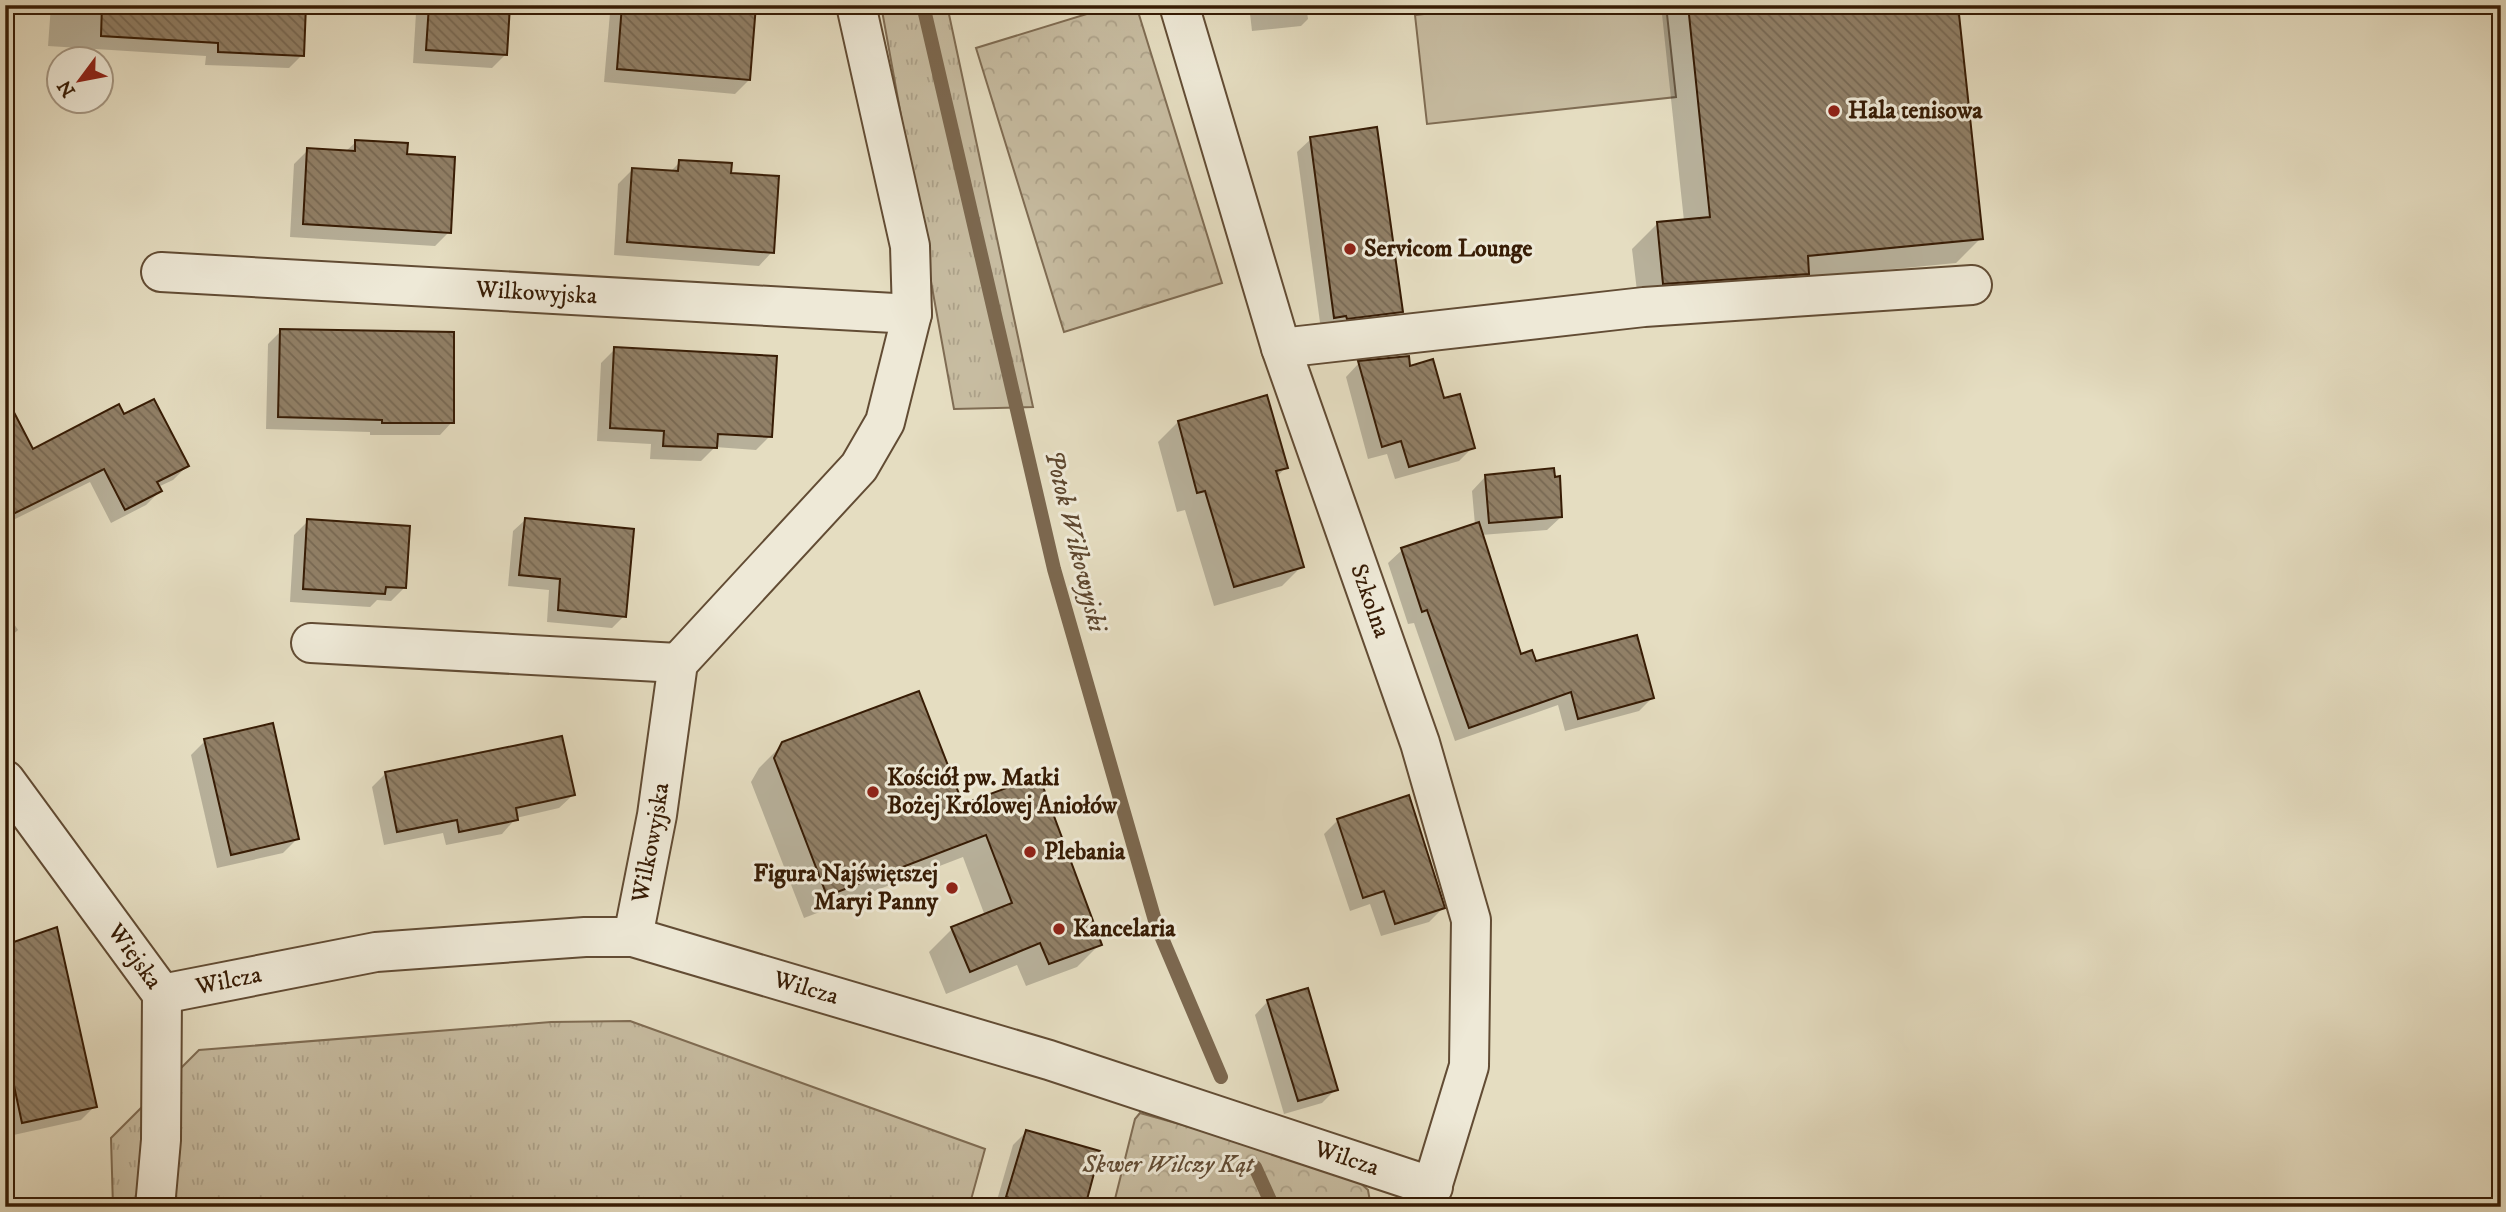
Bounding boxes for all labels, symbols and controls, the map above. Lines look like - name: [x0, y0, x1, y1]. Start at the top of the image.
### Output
- north arrow: [46, 46, 116, 116]
- text: N: [53, 75, 81, 101]
- place label: Hala tenisowa: [1848, 96, 1983, 126]
- marker: Hala tenisowa: [1826, 103, 1842, 119]
- place label: Servicom Lounge: [1364, 234, 1533, 264]
- marker: Servicom Lounge: [1342, 241, 1358, 257]
- street label: Wilkowyjska: [474, 275, 599, 311]
- water label: Potok Wilkowyjski: [1036, 447, 1114, 637]
- street label: Szkolna: [1343, 560, 1397, 643]
- place label: Kościół pw. Matki Bożej Królowej Aniołów: [887, 763, 1118, 821]
- street label: Wilkowyjska: [625, 780, 676, 906]
- marker: Kościół pw. Matki Bożej Królowej Aniołów: [865, 784, 881, 800]
- place label: Plebania: [1044, 837, 1126, 867]
- marker: Plebania: [1022, 844, 1038, 860]
- place label: Figura Najświętszej Maryi Panny: [753, 859, 939, 917]
- marker: Figura Najświętszej Maryi Panny: [944, 880, 960, 896]
- place label: Kancelaria: [1073, 914, 1176, 944]
- street label: Wiejska: [100, 917, 169, 996]
- marker: Kancelaria: [1051, 921, 1067, 937]
- street label: Wilcza: [192, 960, 265, 1002]
- street label: Wilcza: [769, 964, 843, 1012]
- street label: Wilcza: [1310, 1134, 1384, 1183]
- park label: Skwer Wilczy Kąt: [1082, 1150, 1255, 1180]

